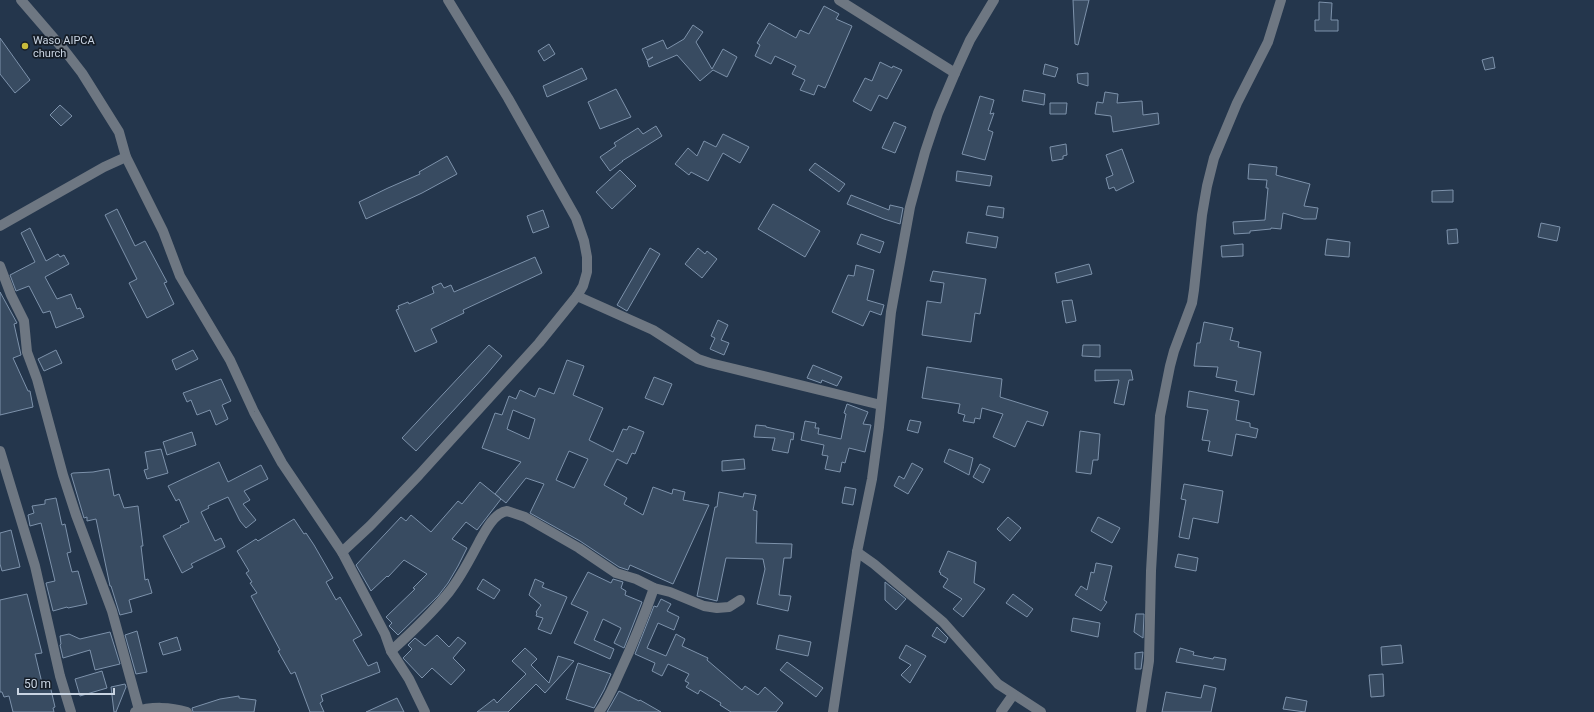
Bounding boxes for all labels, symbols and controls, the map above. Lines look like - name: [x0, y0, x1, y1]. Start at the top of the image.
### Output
- place label: Waso AIPCA church: [33, 34, 96, 60]
- marker: Waso AIPCA church: [20, 41, 30, 51]
- scale bar: [18, 670, 114, 696]
- text: 50 m: [24, 677, 51, 691]

